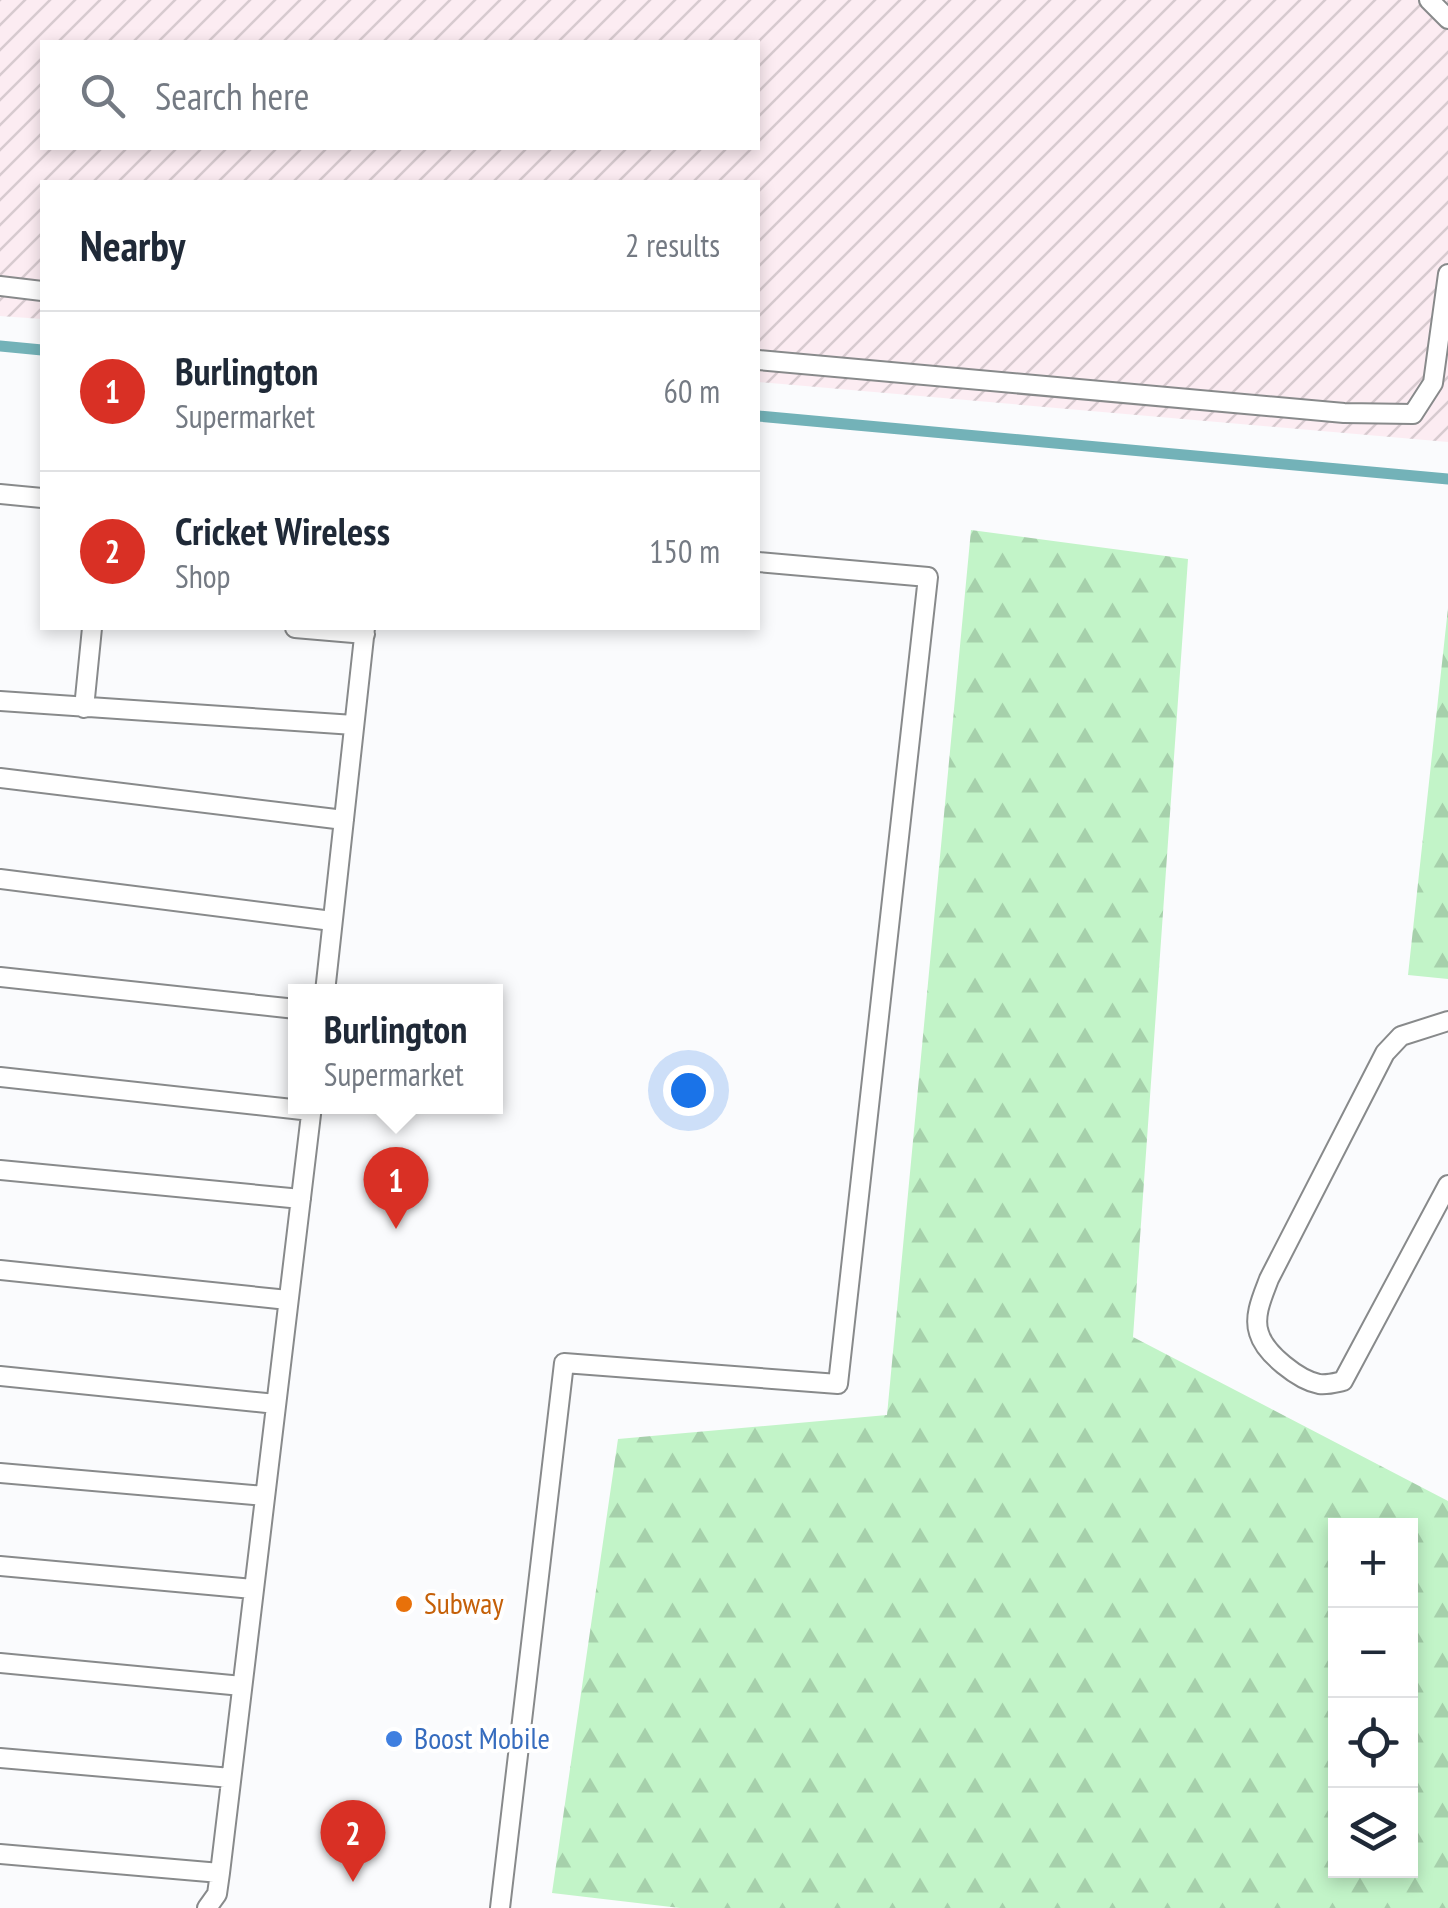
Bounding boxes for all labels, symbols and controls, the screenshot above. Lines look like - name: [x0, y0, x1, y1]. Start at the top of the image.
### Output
- search box: [40, 40, 760, 150]
- icon: search: [75, 68, 130, 123]
- text: Search here: [155, 71, 309, 120]
- text: Nearby: [80, 218, 185, 273]
- text: 2 results: [625, 224, 720, 266]
- text: Burlington: [175, 346, 318, 395]
- text: 1: [105, 370, 120, 412]
- text: 60 m: [664, 370, 720, 412]
- text: Supermarket: [175, 395, 315, 437]
- text: Cricket Wireless: [175, 506, 390, 555]
- text: 2: [105, 530, 120, 572]
- text: 150 m: [649, 530, 720, 572]
- text: Shop: [175, 555, 231, 597]
- popup: [288, 984, 503, 1114]
- text: Burlington: [324, 1004, 467, 1053]
- text: Supermarket: [324, 1053, 464, 1095]
- your location: [663, 1065, 714, 1116]
- pin: 1: [364, 1146, 428, 1229]
- map controls: [1328, 1518, 1418, 1878]
- button: +: [1328, 1518, 1418, 1608]
- place label: Subway: [424, 1583, 504, 1622]
- marker: Subway: [393, 1593, 415, 1615]
- button: −: [1328, 1608, 1418, 1698]
- button: locate: [1328, 1698, 1418, 1788]
- place label: Boost Mobile: [414, 1718, 550, 1757]
- marker: Boost Mobile: [383, 1728, 405, 1750]
- button: layers: [1328, 1788, 1418, 1878]
- pin: 2: [320, 1800, 386, 1882]

